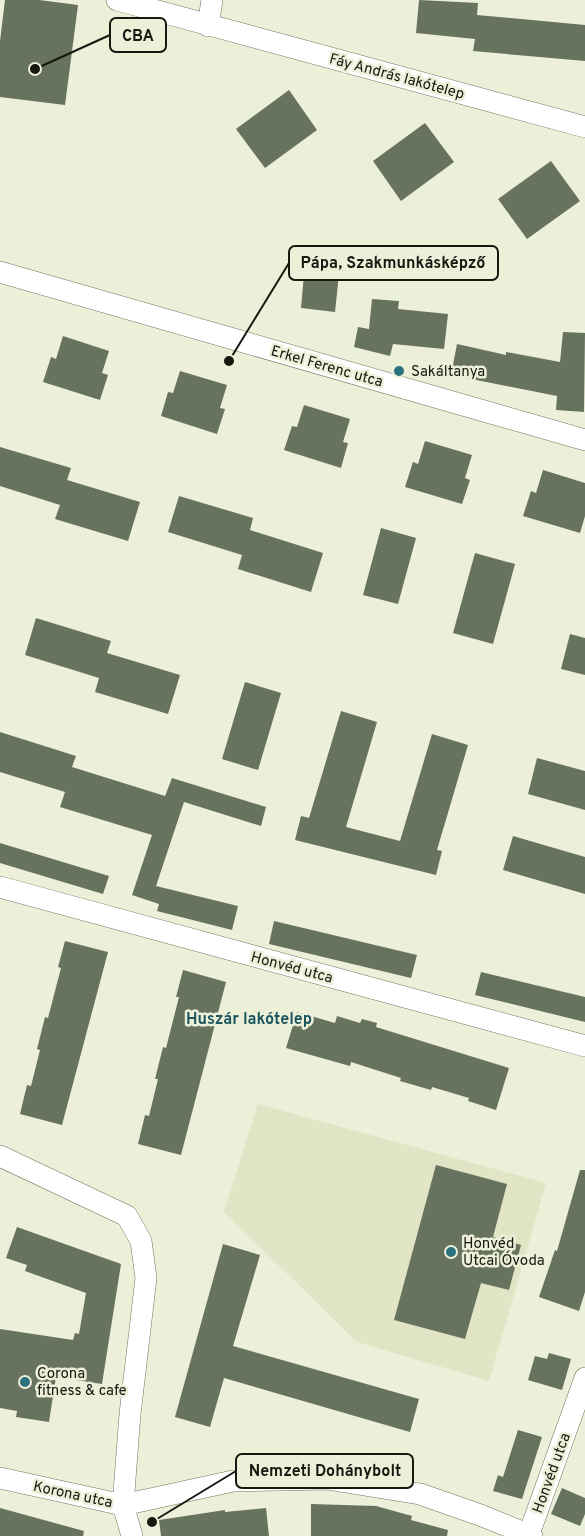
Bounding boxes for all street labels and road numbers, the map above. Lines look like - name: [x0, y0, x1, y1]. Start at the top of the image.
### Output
- street label: Fáy András lakótelep: [327, 50, 466, 105]
- street label: Erkel Ferenc utca: [268, 342, 385, 393]
- street label: Honvéd utca: [249, 948, 335, 989]
- street label: Honvéd utca: [529, 1431, 576, 1516]
- street label: Korona utca: [31, 1478, 114, 1513]

